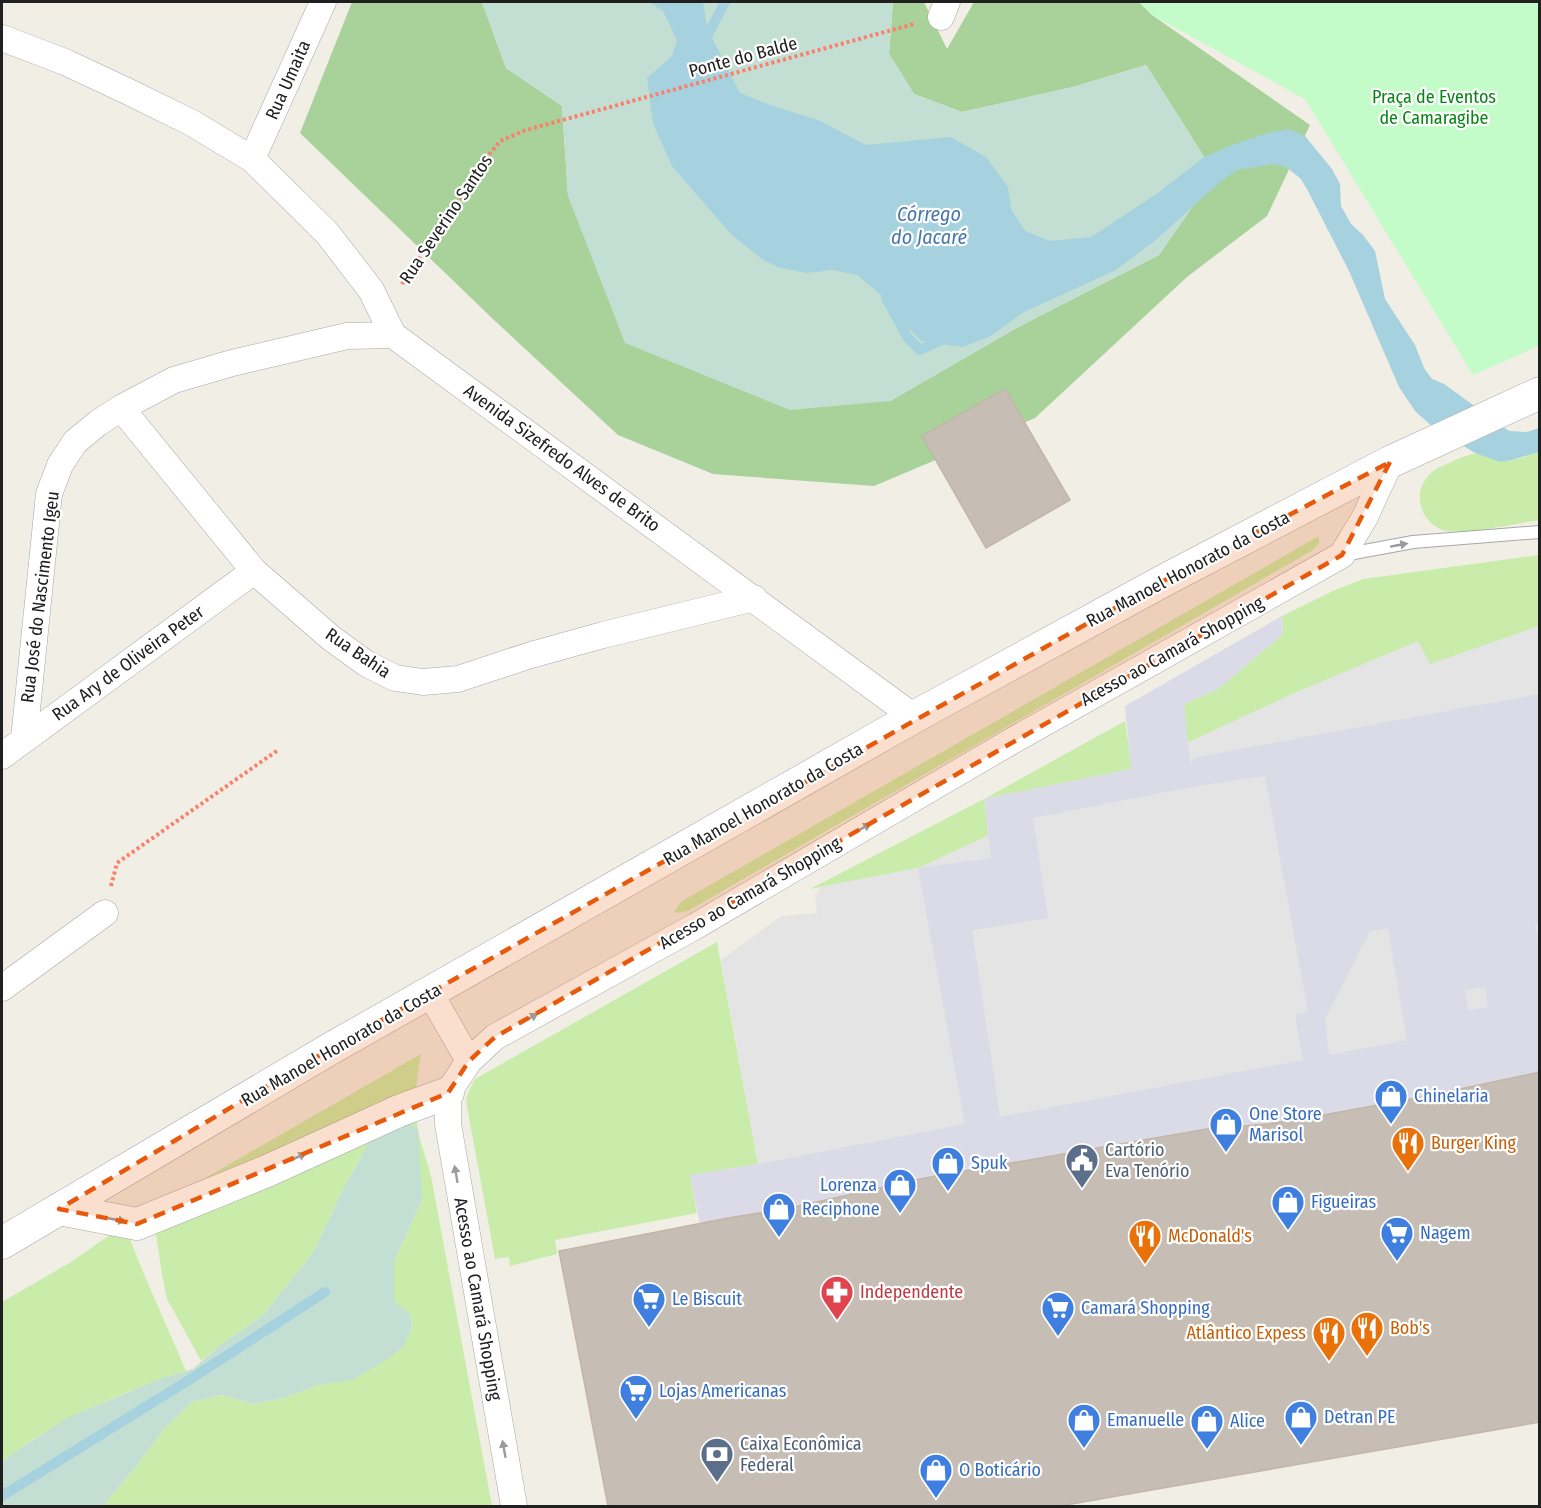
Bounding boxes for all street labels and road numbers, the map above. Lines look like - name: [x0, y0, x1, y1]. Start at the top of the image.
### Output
- street label: Ponte do Balde: [686, 32, 800, 82]
- street label: Rua Umaita: [261, 37, 315, 123]
- street label: Rua Severino Santos: [395, 150, 497, 288]
- street label: Avenida Sizefredo Alves de Brito: [460, 379, 664, 537]
- street label: Rua José do Nascimento Igeu: [16, 490, 64, 704]
- street label: Rua Manoel Honorato da Costa: [1083, 506, 1294, 632]
- street label: Acesso ao Camará Shopping: [1077, 591, 1268, 711]
- street label: Rua Ary de Oliveira Peter: [48, 600, 209, 725]
- street label: Rua Bahia: [321, 623, 395, 683]
- street label: Rua Manoel Honorato da Costa: [659, 738, 867, 870]
- street label: Acesso ao Camará Shopping: [655, 832, 845, 954]
- street label: Rua Manoel Honorato da Costa: [237, 979, 445, 1111]
- street label: Acesso ao Camará Shopping: [449, 1196, 507, 1403]

